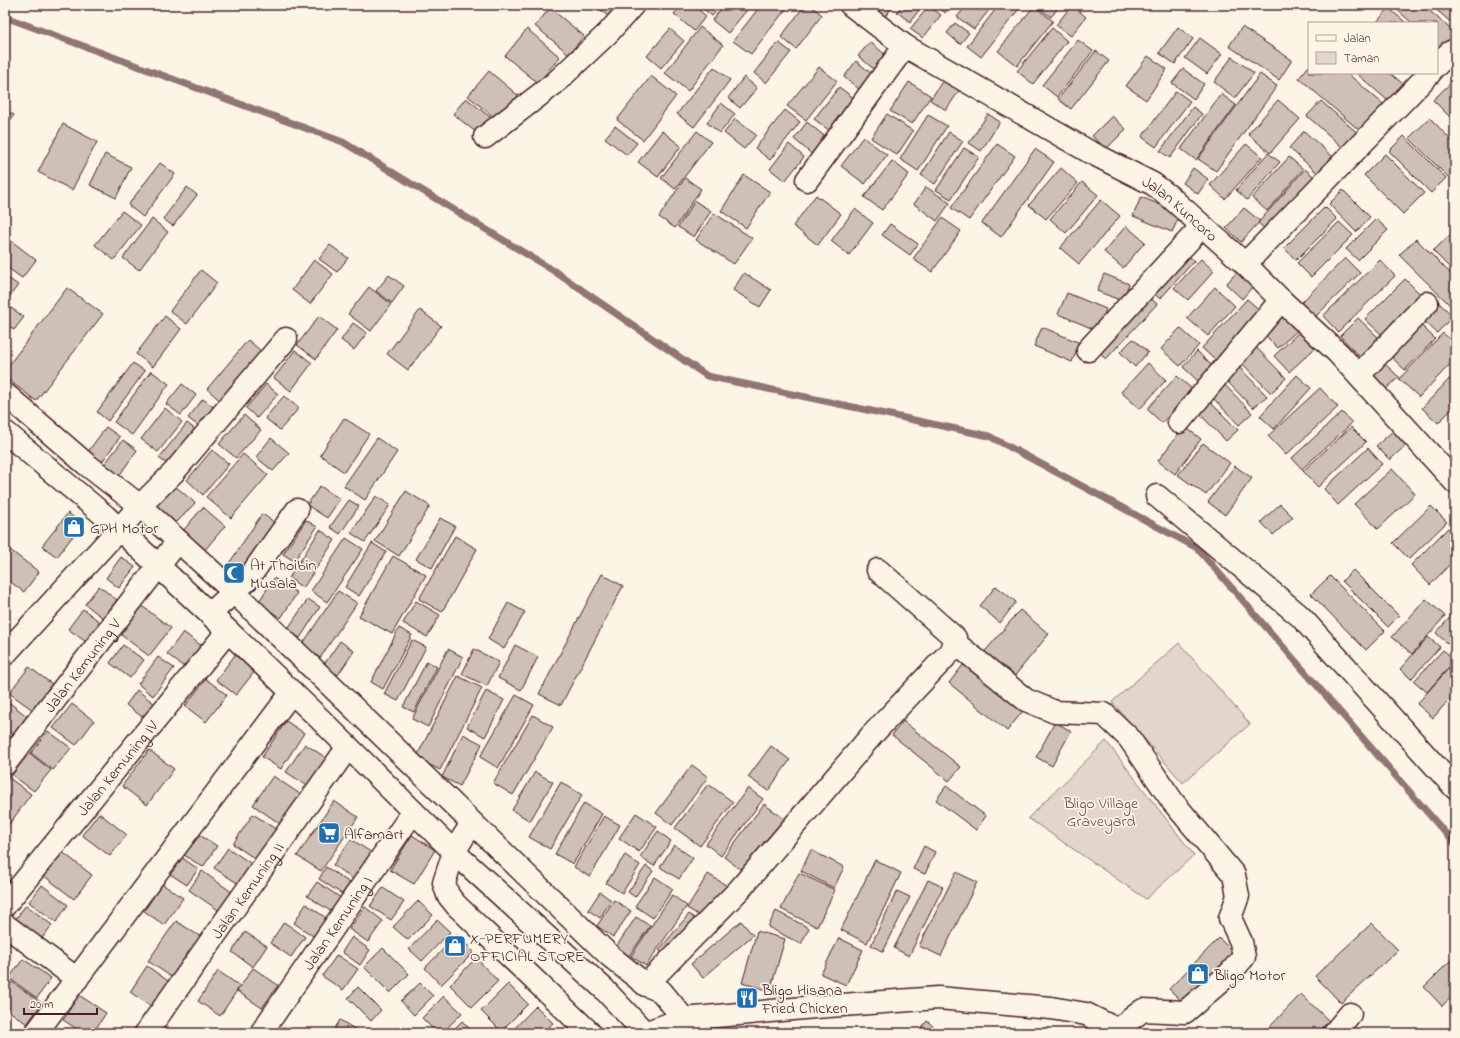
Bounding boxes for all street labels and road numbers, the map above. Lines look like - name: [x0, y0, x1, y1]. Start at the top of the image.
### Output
- street label: Jalan Kuncoro: [1137, 170, 1223, 248]
- street label: Jalan Kemuning V: [39, 614, 128, 719]
- street label: Jalan Kemuning IV: [72, 716, 165, 822]
- street label: Jalan Kemuning II: [206, 838, 291, 945]
- street label: Jalan Kemuning I: [298, 872, 380, 976]

